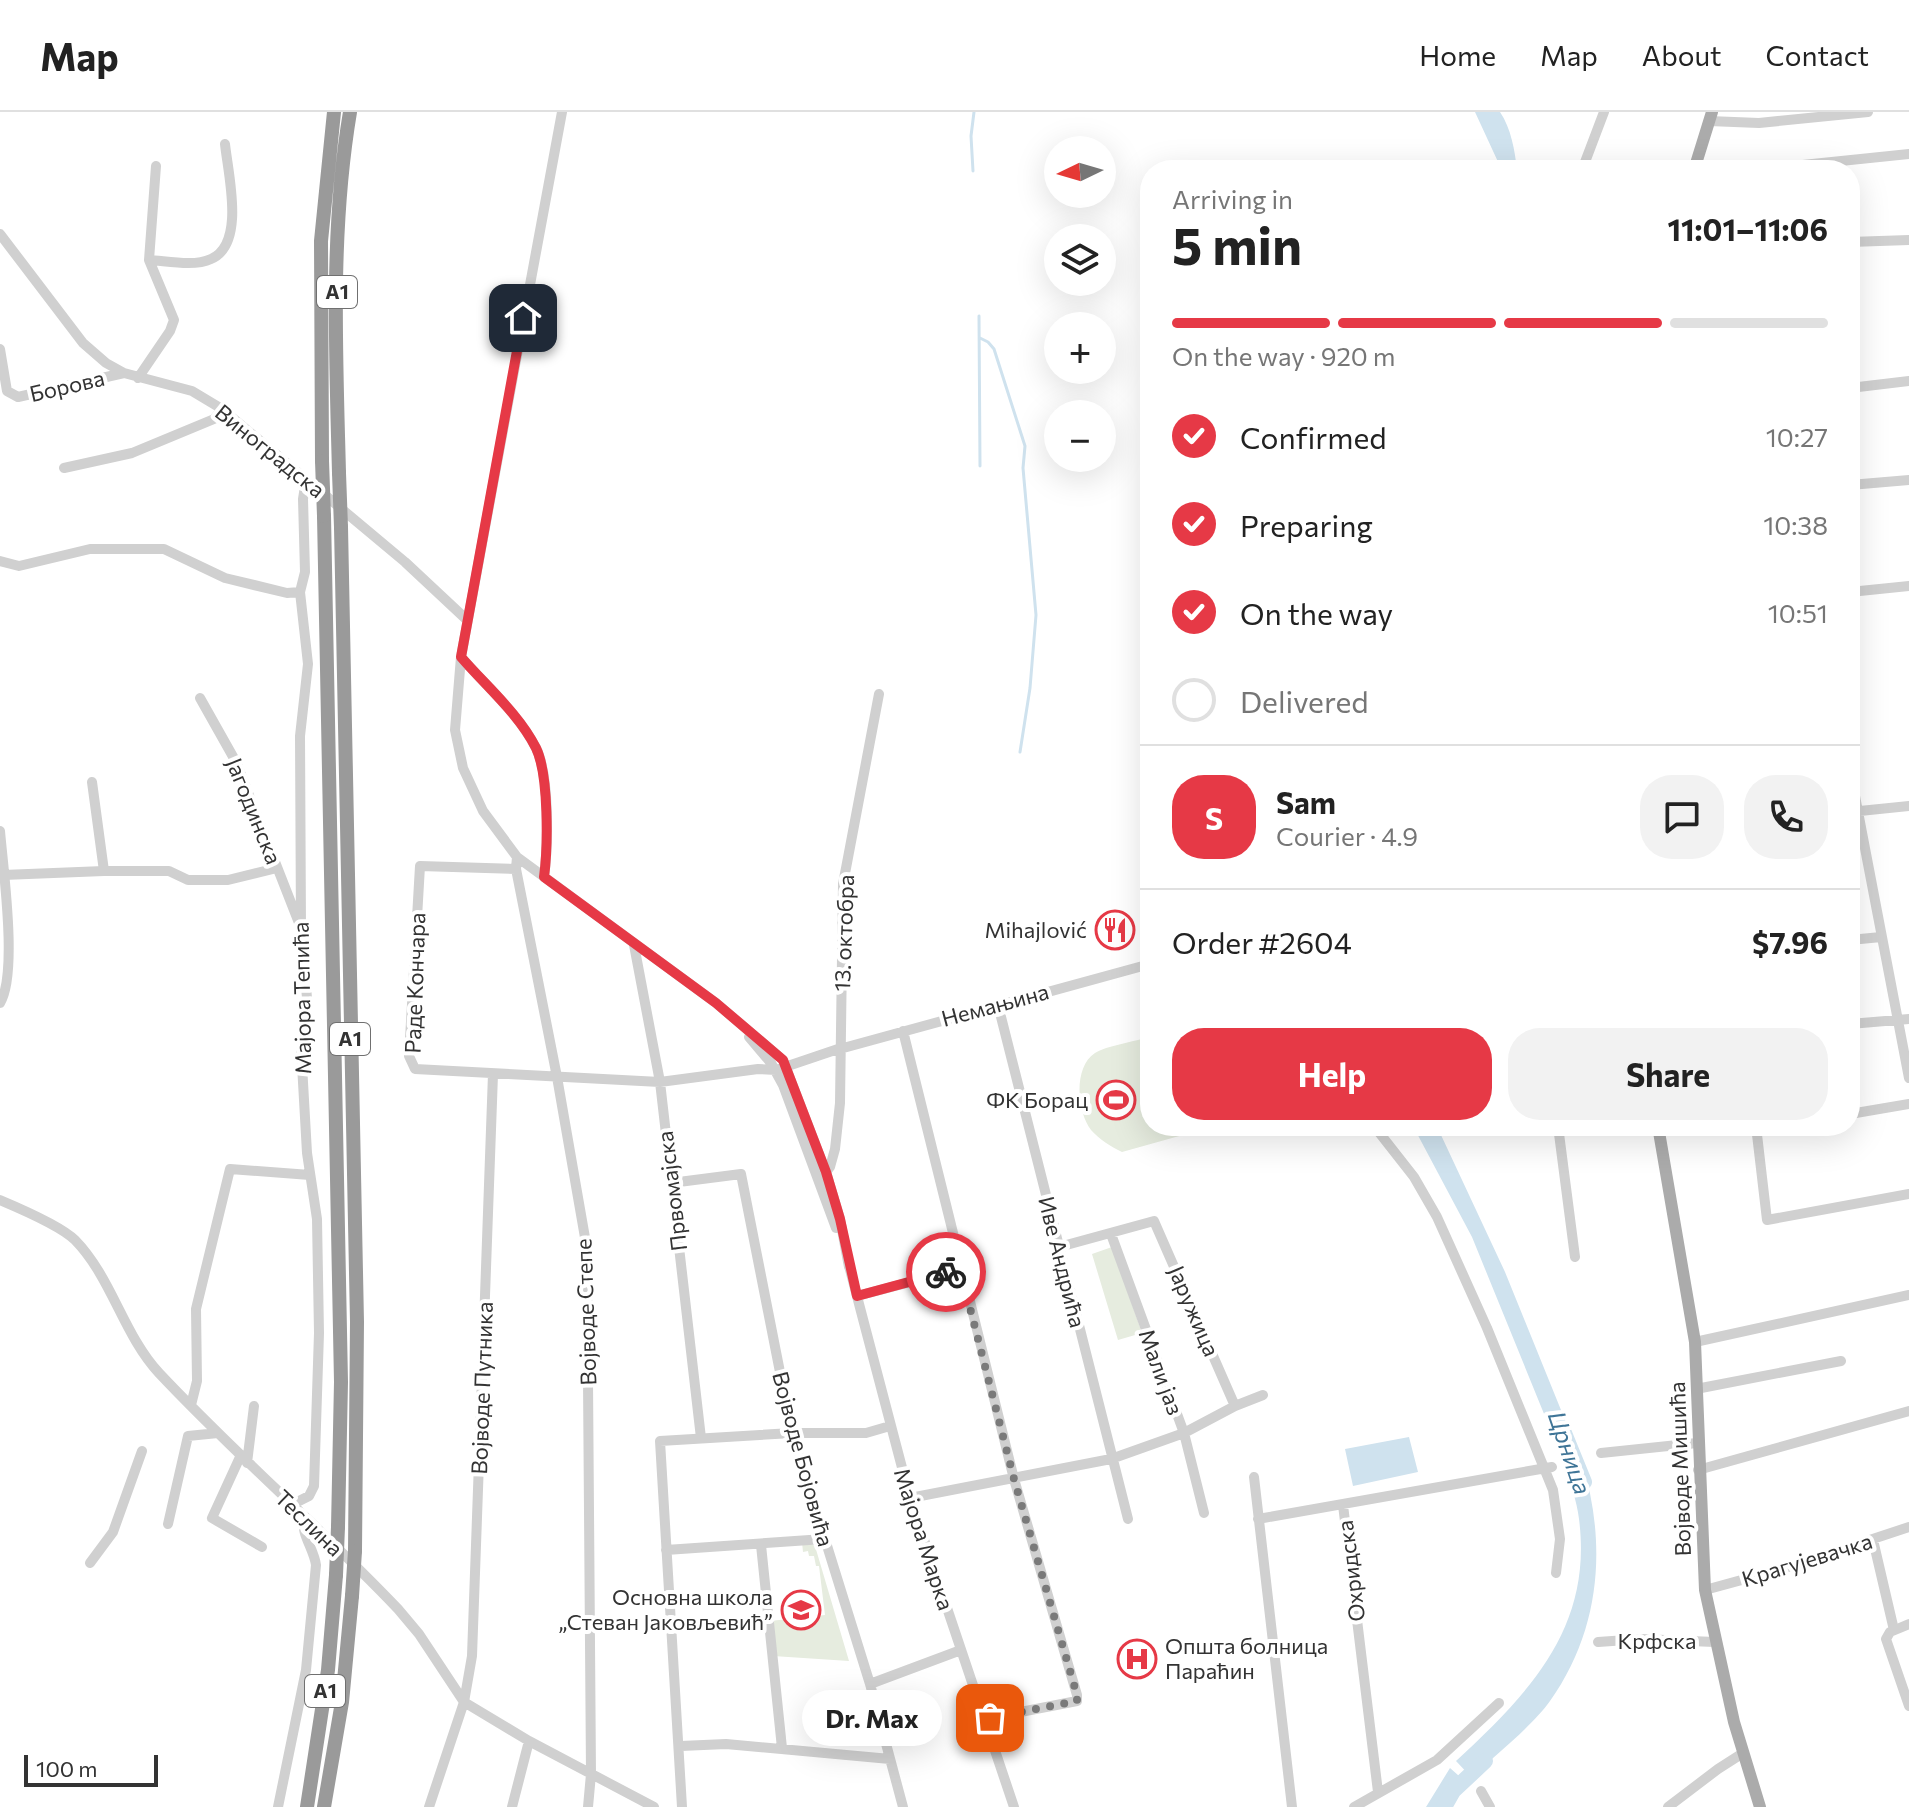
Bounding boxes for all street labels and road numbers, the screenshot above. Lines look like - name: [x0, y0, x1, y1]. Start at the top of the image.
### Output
- road number: A1: [317, 276, 357, 308]
- street label: Борова: [27, 364, 107, 407]
- street label: Виноградска: [210, 398, 331, 503]
- street label: Јагодинска: [221, 754, 288, 868]
- street label: 13. октобра: [828, 874, 859, 992]
- street label: Раде Кончара: [399, 912, 430, 1054]
- street label: Мајора Тепића: [287, 921, 316, 1075]
- street label: Немањина: [938, 977, 1052, 1032]
- road number: A1: [330, 1023, 370, 1055]
- street label: Првомајска: [651, 1129, 692, 1253]
- street label: Иве Андрића: [1033, 1194, 1092, 1330]
- street label: Војводе Степе: [569, 1238, 602, 1386]
- street label: Јаружица: [1163, 1261, 1226, 1360]
- street label: Војводе Путника: [465, 1301, 498, 1475]
- street label: Мали јаз: [1133, 1325, 1189, 1418]
- street label: Војводе Бојовића: [767, 1368, 840, 1549]
- street label: Војводе Мишића: [1663, 1381, 1696, 1557]
- street label: Мајора Марка: [889, 1464, 960, 1613]
- street label: Теслина: [270, 1484, 349, 1562]
- street label: Охридска: [1331, 1519, 1370, 1623]
- street label: Крагујевачка: [1738, 1527, 1875, 1592]
- street label: Крфска: [1617, 1627, 1697, 1654]
- road number: A1: [305, 1675, 345, 1707]

